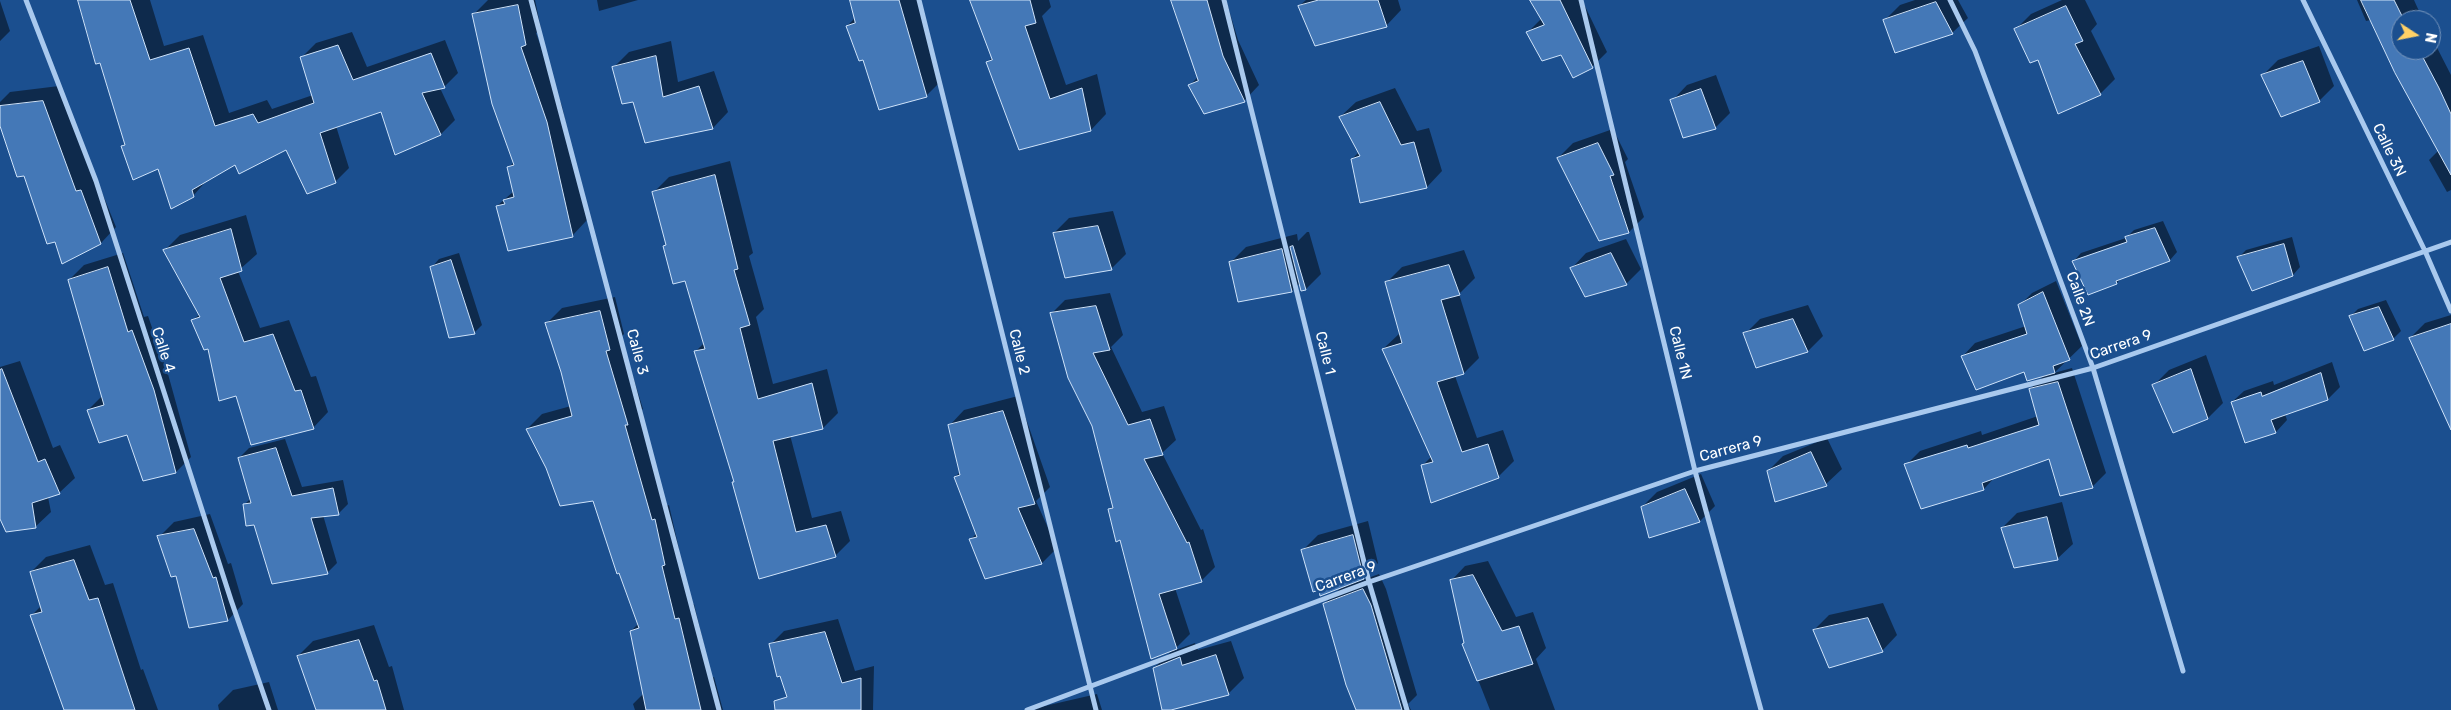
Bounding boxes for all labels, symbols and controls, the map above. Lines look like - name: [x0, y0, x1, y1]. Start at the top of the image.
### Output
- north arrow: [2391, 10, 2441, 60]
- text: N: [2421, 31, 2440, 44]
- street label: Calle 3N: [2368, 120, 2410, 180]
- street label: Calle 2N: [2062, 269, 2098, 329]
- street label: Calle 1N: [1665, 324, 1695, 382]
- street label: Calle 4: [147, 325, 179, 375]
- street label: Carrera 9: [2088, 326, 2154, 364]
- street label: Calle 3: [622, 327, 652, 377]
- street label: Calle 2: [1005, 327, 1033, 377]
- street label: Calle 1: [1311, 329, 1339, 377]
- street label: Carrera 9: [1698, 432, 1764, 466]
- street label: Carrera 9: [1313, 558, 1379, 596]

